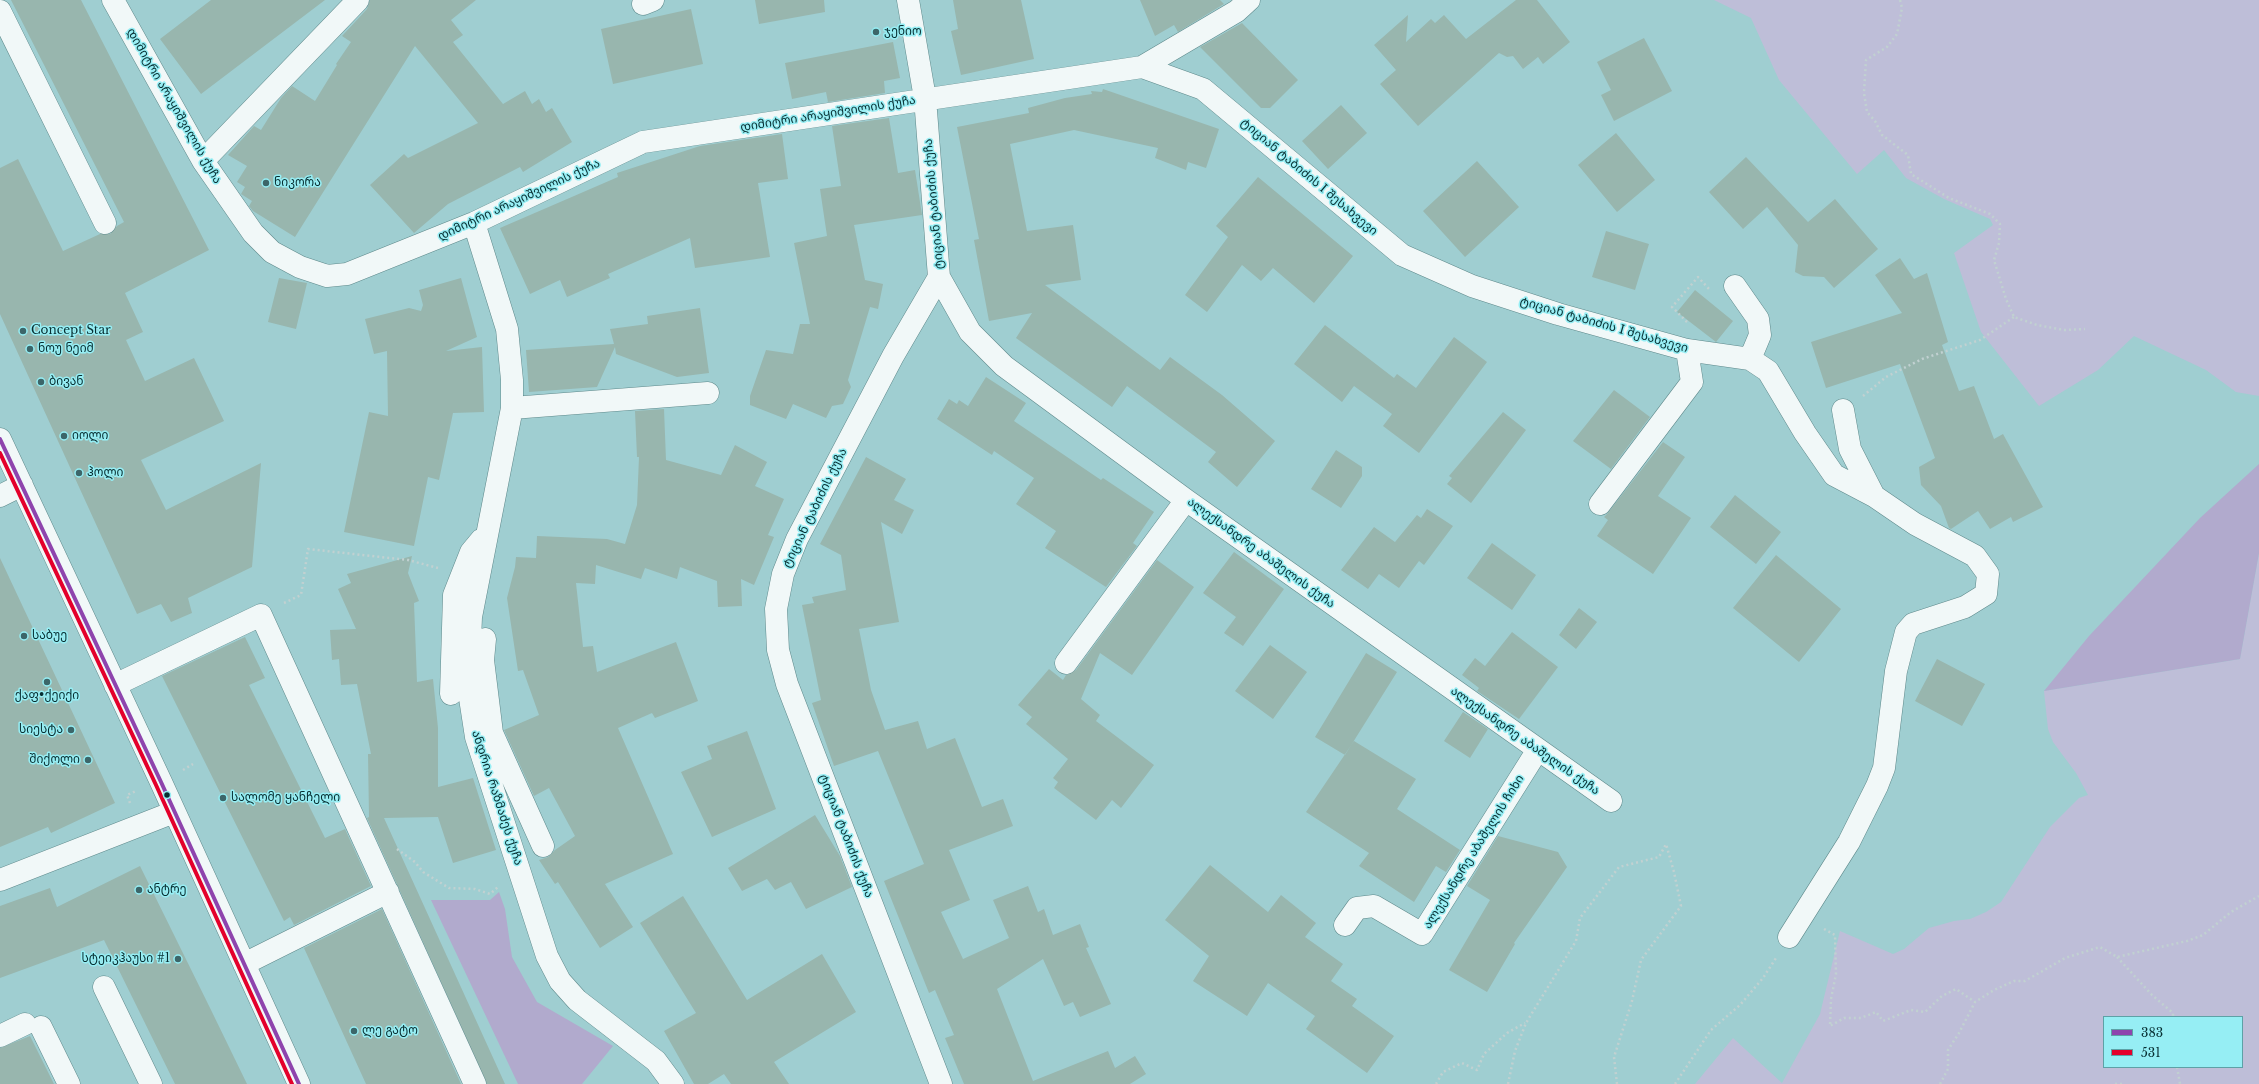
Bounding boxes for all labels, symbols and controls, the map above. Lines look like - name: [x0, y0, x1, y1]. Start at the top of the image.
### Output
- place label: ჯენიო: [884, 25, 922, 39]
- street label: დიმიტრი არაყიშვილის ქუჩა: [123, 26, 225, 186]
- marker: ჯენიო: [871, 27, 881, 37]
- street label: დიმიტრი არაყიშვილის ქუჩა: [739, 93, 917, 135]
- street label: ტიციან ტაბიძის I შესახვევი: [1238, 116, 1380, 238]
- street label: ტიციან ტაბიძის ქუჩა: [921, 138, 947, 270]
- street label: დიმიტრი არაყიშვილის ქუჩა: [436, 156, 602, 244]
- place label: ნიკორა: [274, 176, 321, 190]
- marker: ნიკორა: [261, 178, 271, 188]
- street label: ტიციან ტაბიძის I შესახვევი: [1518, 294, 1690, 356]
- place label: Concept Star: [31, 324, 111, 338]
- marker: Concept Star: [18, 326, 28, 336]
- place label: ნოუ ნეიმ: [38, 342, 94, 356]
- marker: ნოუ ნეიმ: [25, 344, 35, 354]
- place label: ბივან: [49, 375, 84, 389]
- marker: ბივან: [36, 377, 46, 387]
- place label: იოლი: [72, 429, 108, 443]
- marker: იოლი: [59, 431, 69, 441]
- street label: ტიციან ტაბიძის ქუჩა: [780, 446, 850, 570]
- place label: ჰოლი: [87, 466, 123, 480]
- marker: ჰოლი: [74, 468, 84, 478]
- street label: ალექსანდრე აბაშელის ქუჩა: [1185, 495, 1337, 611]
- place label: საბუე: [32, 629, 67, 643]
- marker: საბუე: [19, 631, 29, 641]
- marker: ქაფ•ქეიქი: [42, 677, 52, 687]
- street label: ალექსანდრე აბაშელის ქუჩა: [1448, 684, 1602, 798]
- place label: ქაფ•ქეიქი: [15, 689, 79, 703]
- place label: სიესტა: [19, 723, 63, 737]
- marker: სიესტა: [66, 725, 76, 735]
- street label: ანდრია რაზმაძეს ქუჩა: [468, 729, 526, 867]
- place label: შიქოლი: [29, 753, 80, 767]
- marker: შიქოლი: [83, 755, 93, 765]
- street label: ტიციან ტაბიძის ქუჩა: [816, 772, 876, 900]
- street label: ალექსანდრე აბაშელის ჩიხი: [1421, 772, 1527, 932]
- unlabelled marker: [162, 790, 172, 800]
- place label: სალომე ყანჩელი: [231, 791, 340, 805]
- marker: სალომე ყანჩელი: [218, 793, 228, 803]
- place label: ანტრე: [147, 883, 187, 897]
- marker: ანტრე: [134, 885, 144, 895]
- place label: სტეიკჰაუსი #1: [82, 952, 170, 966]
- marker: სტეიკჰაუსი #1: [173, 954, 183, 964]
- legend: [2103, 1016, 2243, 1068]
- place label: ლე გატო: [362, 1024, 418, 1038]
- text: 383: [2141, 1025, 2163, 1040]
- marker: ლე გატო: [349, 1026, 359, 1036]
- text: 531: [2141, 1045, 2161, 1060]

